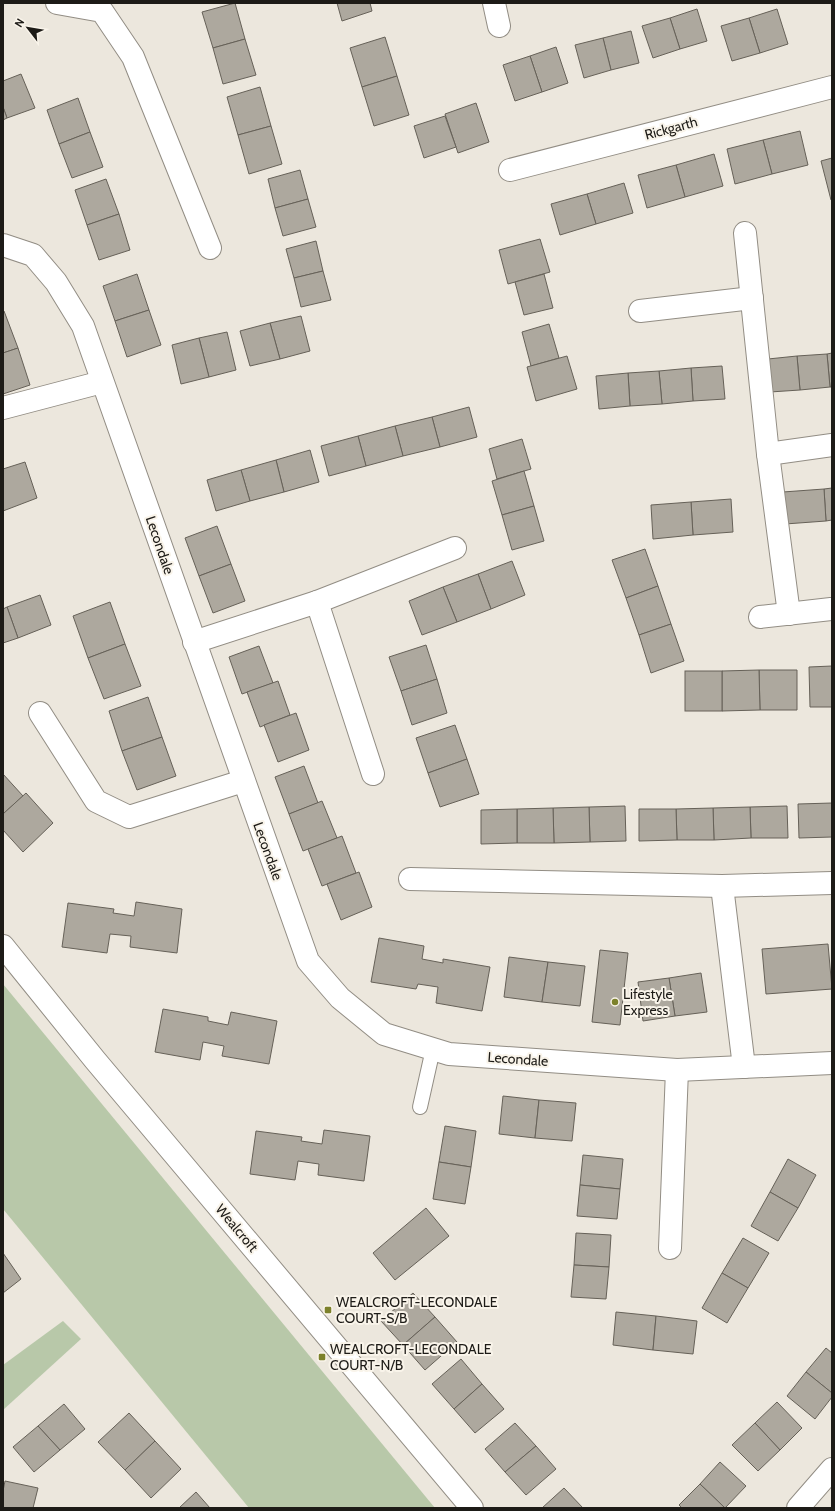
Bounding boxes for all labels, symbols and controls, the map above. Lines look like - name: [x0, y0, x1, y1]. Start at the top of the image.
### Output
- north arrow: [8, 8, 48, 48]
- text: N: [11, 16, 27, 30]
- street label: Rickgarth: [643, 112, 699, 144]
- street label: Lecondale: [142, 513, 178, 577]
- street label: Lecondale: [249, 819, 287, 883]
- place label: Lifestyle Express: [623, 985, 673, 1019]
- marker: Lifestyle Express: [610, 997, 620, 1007]
- street label: Lecondale: [487, 1048, 549, 1070]
- street label: Wealcroft: [212, 1200, 263, 1256]
- place label: WEALCROFT-LECONDALE COURT-S/B: [336, 1293, 498, 1327]
- marker: WEALCROFT-LECONDALE COURT-S/B: [323, 1305, 333, 1315]
- place label: WEALCROFT-LECONDALE COURT-N/B: [330, 1340, 492, 1374]
- marker: WEALCROFT-LECONDALE COURT-N/B: [317, 1352, 327, 1362]

